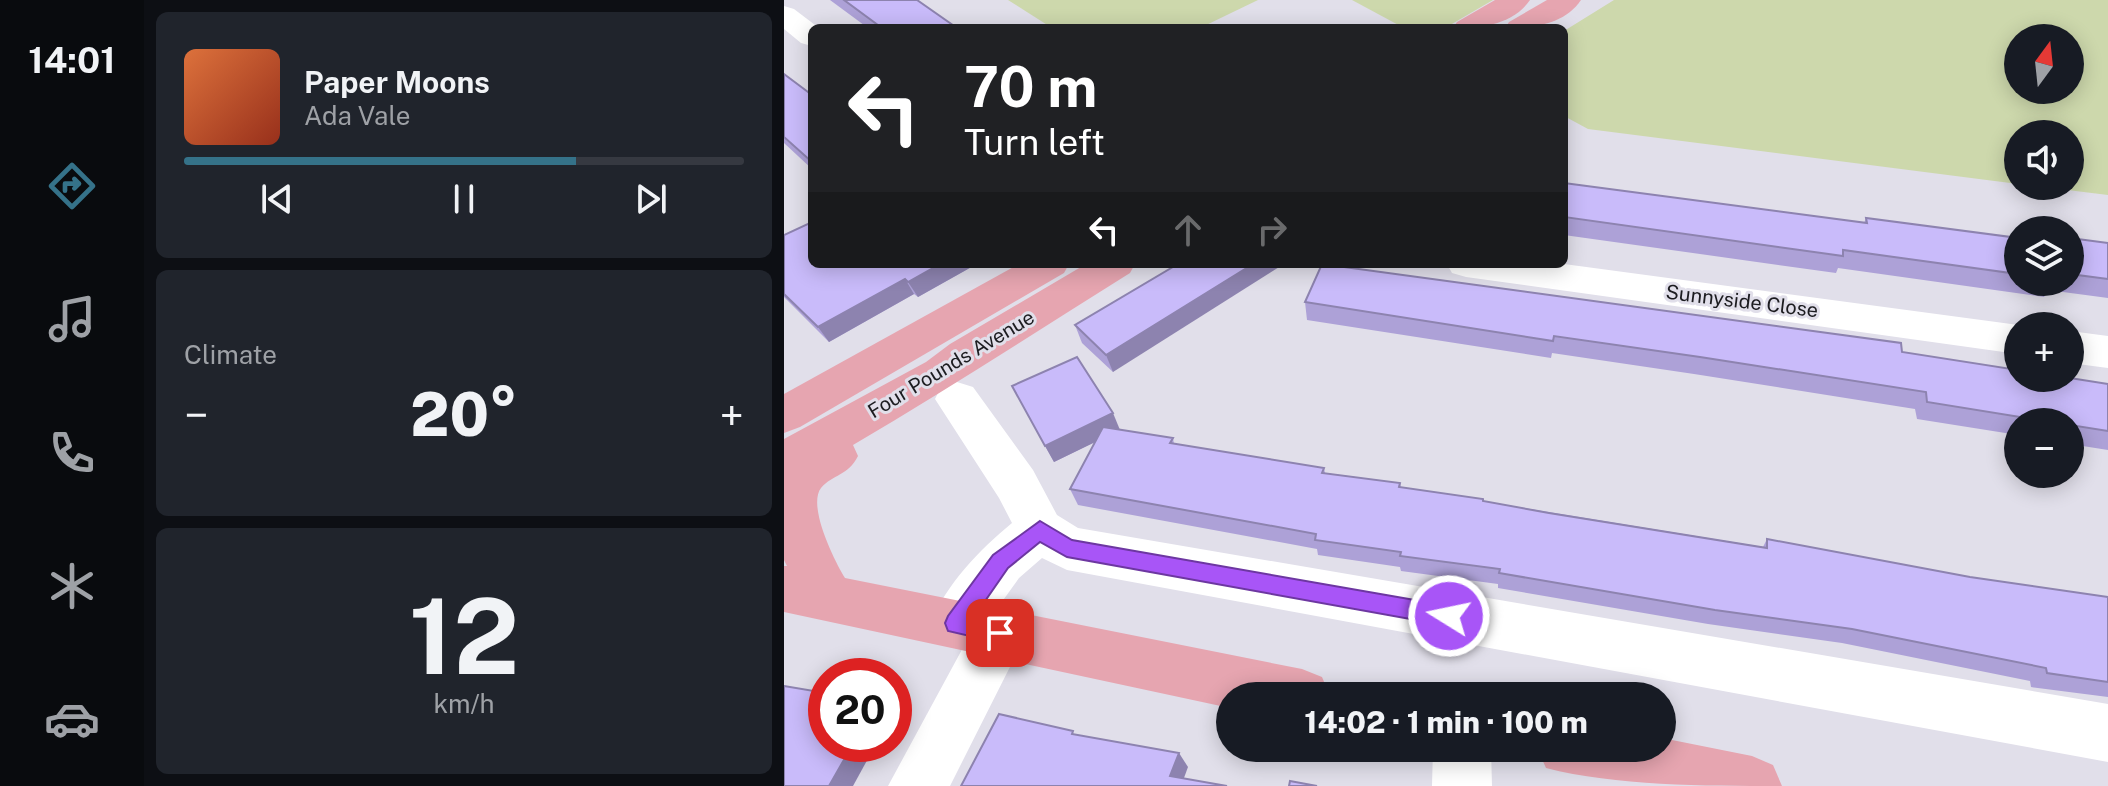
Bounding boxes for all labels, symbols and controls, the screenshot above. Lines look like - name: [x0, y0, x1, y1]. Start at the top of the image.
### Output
- north arrow: [2004, 24, 2084, 104]
- map controls: [2004, 24, 2084, 488]
- text: 14:01: [28, 39, 116, 81]
- text: 70 m: [964, 54, 1097, 120]
- icon: left: [832, 56, 936, 160]
- text: Paper Moons: [304, 64, 490, 100]
- text: Ada Vale: [304, 100, 410, 131]
- button: sound: [2004, 120, 2084, 200]
- text: Turn left: [964, 121, 1105, 163]
- icon: directions: [44, 158, 100, 214]
- icon: previous: [255, 177, 299, 221]
- icon: pause: [442, 177, 486, 221]
- icon: next: [629, 177, 673, 221]
- icon: left: [1082, 208, 1126, 252]
- icon: ahead: [1166, 208, 1210, 252]
- icon: right: [1250, 208, 1294, 252]
- button: layers: [2004, 216, 2084, 296]
- street label: Sunnyside Close: [1664, 280, 1820, 322]
- icon: music: [44, 291, 100, 347]
- street label: Four Pounds Avenue: [863, 305, 1039, 423]
- button: +: [2004, 312, 2084, 392]
- text: Climate: [184, 339, 277, 370]
- text: 20°: [410, 379, 518, 450]
- text: −: [184, 389, 208, 441]
- text: +: [720, 389, 744, 441]
- button: −: [2004, 408, 2084, 488]
- icon: phone: [44, 425, 100, 481]
- icon: climate: [44, 558, 100, 614]
- position arrow: [1407, 574, 1491, 658]
- text: 12: [409, 575, 519, 697]
- pin: [966, 599, 1034, 667]
- icon: arrive: [978, 611, 1022, 655]
- speed limit sign: 20: [808, 658, 912, 762]
- text: km/h: [433, 688, 495, 719]
- icon: car: [44, 691, 100, 747]
- text: 14:02 · 1 min · 100 m: [1304, 704, 1588, 740]

